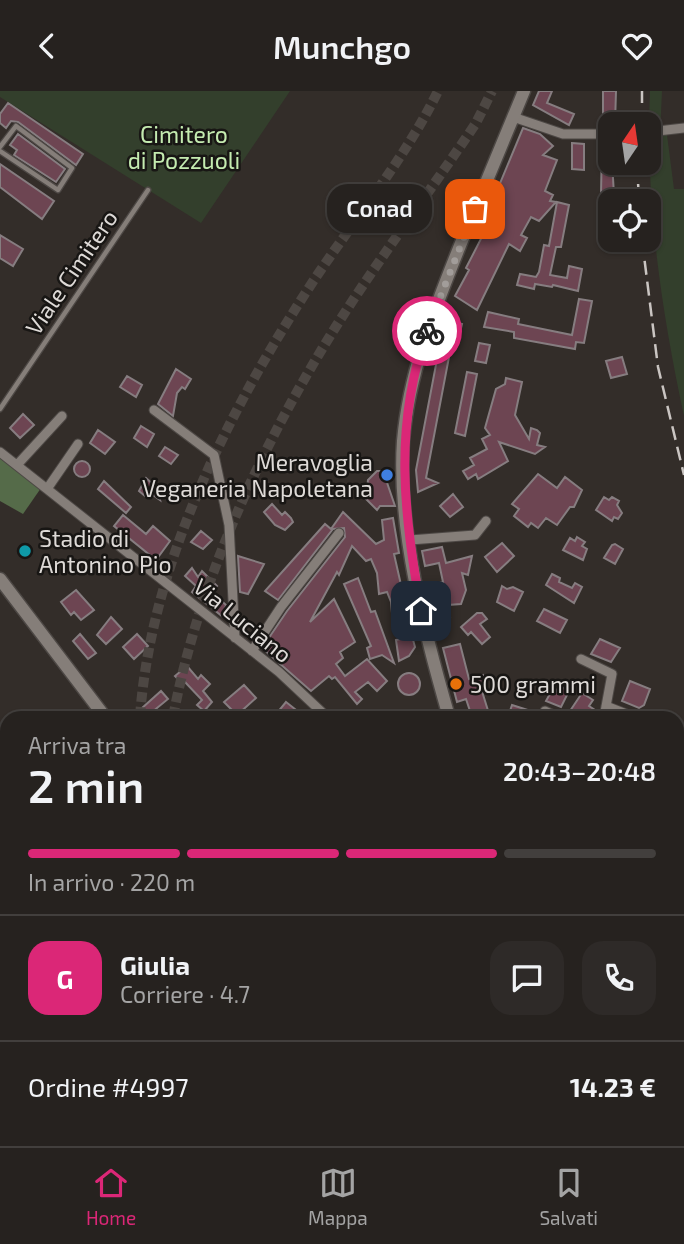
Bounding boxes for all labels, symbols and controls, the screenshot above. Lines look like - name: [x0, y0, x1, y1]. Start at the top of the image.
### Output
- icon: back: [28, 27, 66, 65]
- text: Munchgo: [273, 27, 411, 65]
- icon: heart: [618, 27, 656, 65]
- north arrow: [598, 112, 662, 175]
- map controls: [598, 112, 661, 252]
- park label: Cimitero di Pozzuoli: [128, 120, 240, 174]
- pin: [445, 179, 505, 239]
- callout: Conad: [328, 185, 433, 233]
- button: locate: [598, 189, 661, 252]
- icon: bag: [456, 190, 494, 228]
- text: Conad: [346, 194, 413, 222]
- street label: Viale Cimitero: [19, 204, 123, 340]
- courier: [392, 296, 462, 366]
- icon: bike: [408, 312, 446, 350]
- place label: Meravoglia Veganeria Napoletana: [142, 448, 373, 502]
- marker: Meravoglia Veganeria Napoletana: [379, 467, 395, 483]
- place label: Stadio di Antonino Pio: [39, 524, 171, 578]
- marker: Stadio di Antonino Pio: [17, 543, 33, 559]
- street label: Via Luciano: [188, 572, 298, 668]
- pin: [391, 581, 451, 641]
- icon: home: [402, 592, 440, 630]
- place label: 500 grammi: [470, 670, 596, 698]
- marker: 500 grammi: [448, 676, 464, 692]
- text: Arriva tra: [28, 731, 127, 759]
- text: 20:43–20:48: [503, 755, 656, 786]
- text: 2 min: [28, 757, 144, 812]
- text: In arrivo · 220 m: [28, 868, 195, 896]
- button: chat: [490, 941, 564, 1015]
- button: phone: [582, 941, 656, 1015]
- text: Giulia: [120, 949, 190, 980]
- text: G: [57, 963, 73, 994]
- text: Corriere · 4.7: [120, 980, 250, 1008]
- text: Ordine #4997: [28, 1071, 189, 1102]
- text: 14.23 €: [570, 1071, 656, 1102]
- tab: Home: [86, 1164, 136, 1229]
- tab: Mappa: [308, 1164, 368, 1229]
- tab: Salvati: [539, 1164, 598, 1229]

